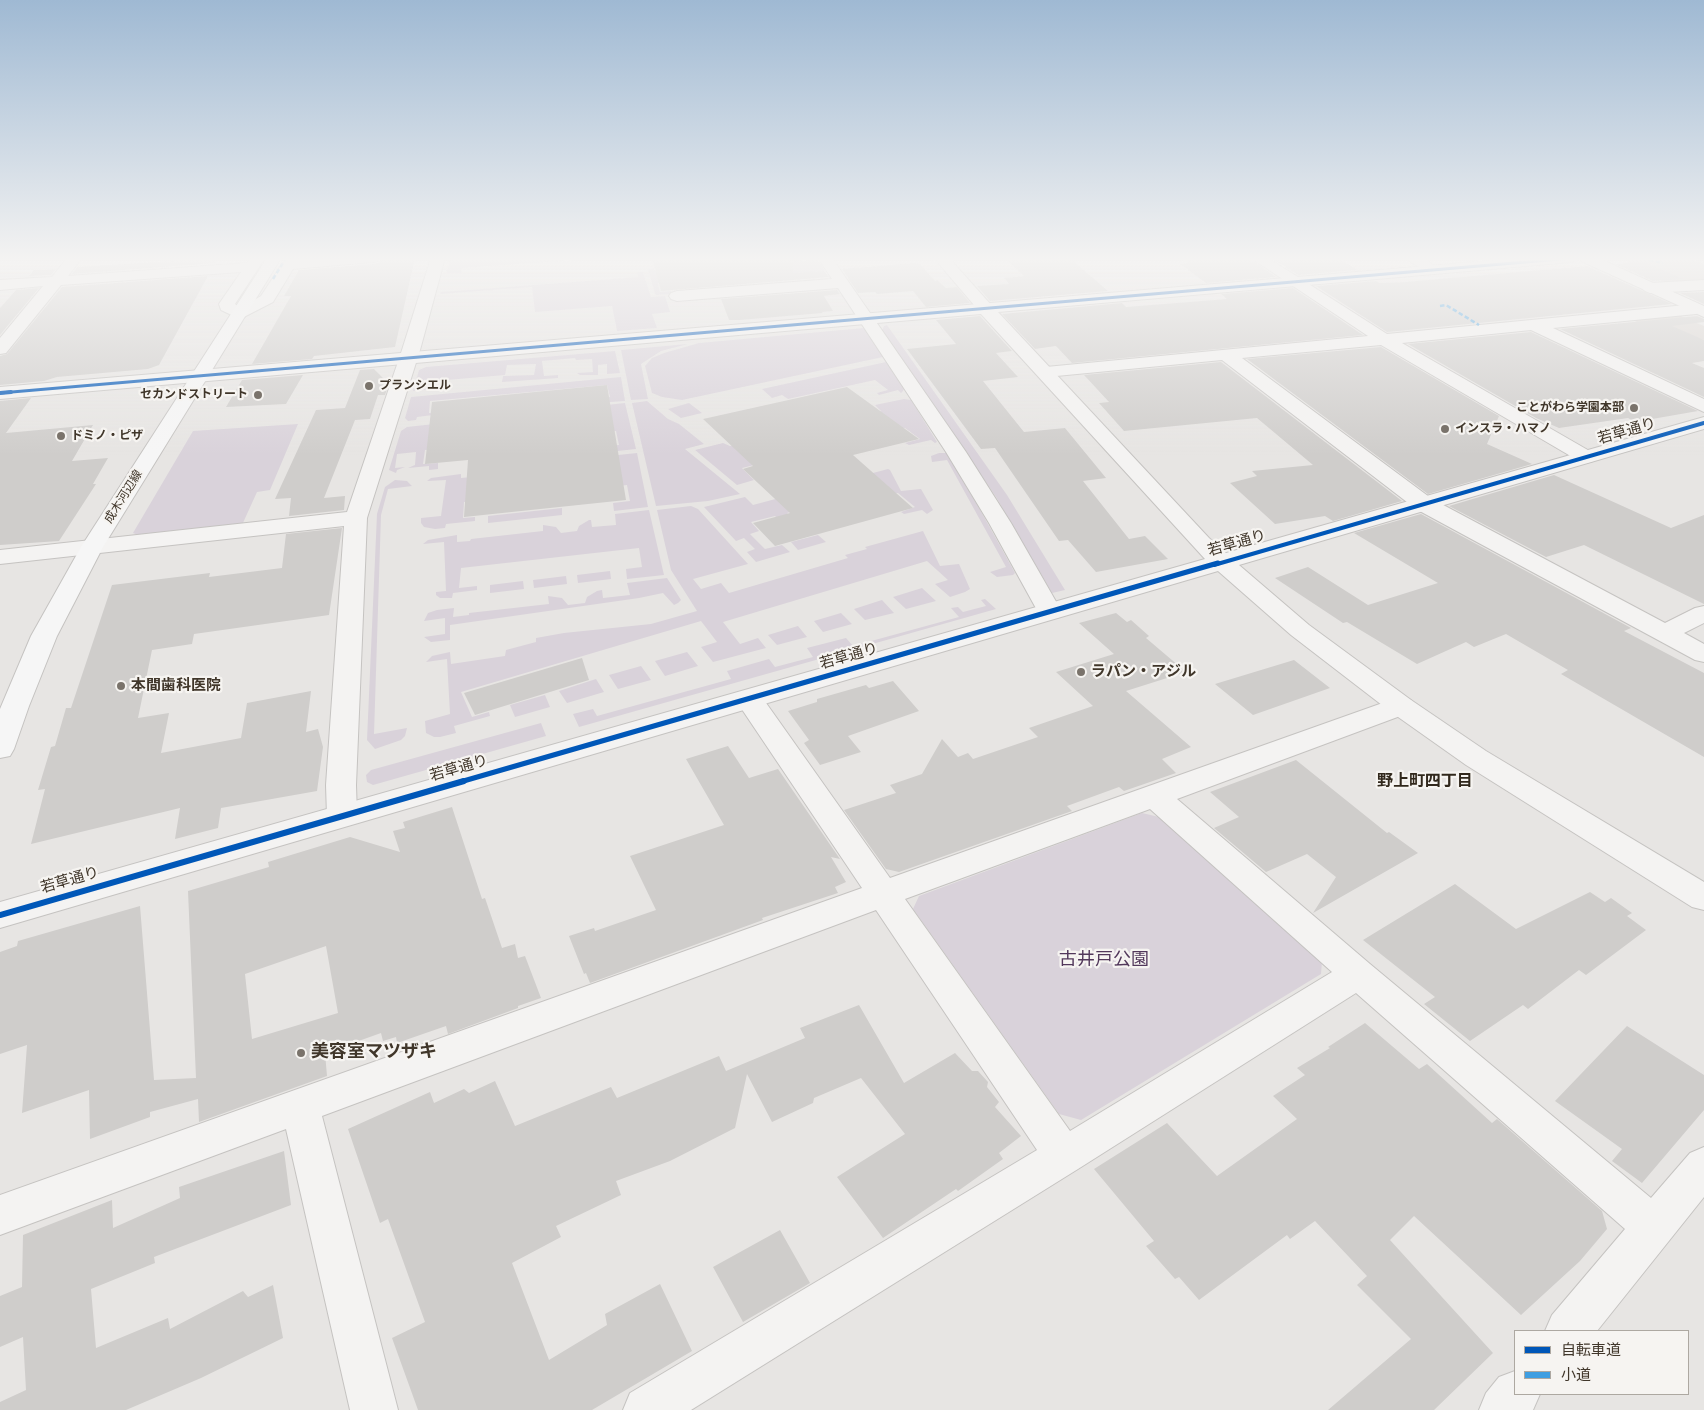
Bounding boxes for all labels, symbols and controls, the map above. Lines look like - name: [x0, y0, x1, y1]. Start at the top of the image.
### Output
- place label: プランシエル: [379, 379, 451, 393]
- marker: プランシエル: [363, 380, 375, 392]
- place label: セカンドストリート: [140, 388, 248, 402]
- marker: セカンドストリート: [252, 389, 264, 401]
- place label: ことがわら学園本部: [1516, 401, 1624, 415]
- marker: ことがわら学園本部: [1628, 402, 1640, 414]
- street label: 若草通り: [1596, 415, 1658, 449]
- place label: インスラ・ハマノ: [1455, 422, 1551, 436]
- marker: インスラ・ハマノ: [1439, 423, 1451, 435]
- place label: ドミノ・ピザ: [71, 429, 143, 443]
- marker: ドミノ・ピザ: [55, 430, 67, 442]
- street label: 成木河辺線: [102, 468, 146, 526]
- street label: 若草通り: [1206, 527, 1268, 561]
- street label: 若草通り: [818, 640, 880, 674]
- place label: ラパン・アジル: [1091, 663, 1196, 681]
- marker: ラパン・アジル: [1075, 666, 1087, 678]
- place label: 本間歯科医院: [131, 677, 221, 695]
- marker: 本間歯科医院: [115, 680, 127, 692]
- street label: 若草通り: [428, 752, 490, 786]
- district label: 野上町四丁目: [1377, 772, 1473, 792]
- street label: 若草通り: [39, 864, 101, 898]
- park label: 古井戸公園: [1059, 950, 1149, 972]
- place label: 美容室マツザキ: [311, 1042, 437, 1064]
- marker: 美容室マツザキ: [295, 1047, 307, 1059]
- legend: [1514, 1330, 1689, 1395]
- text: 自転車道: [1561, 1339, 1621, 1361]
- text: 小道: [1561, 1364, 1591, 1386]

